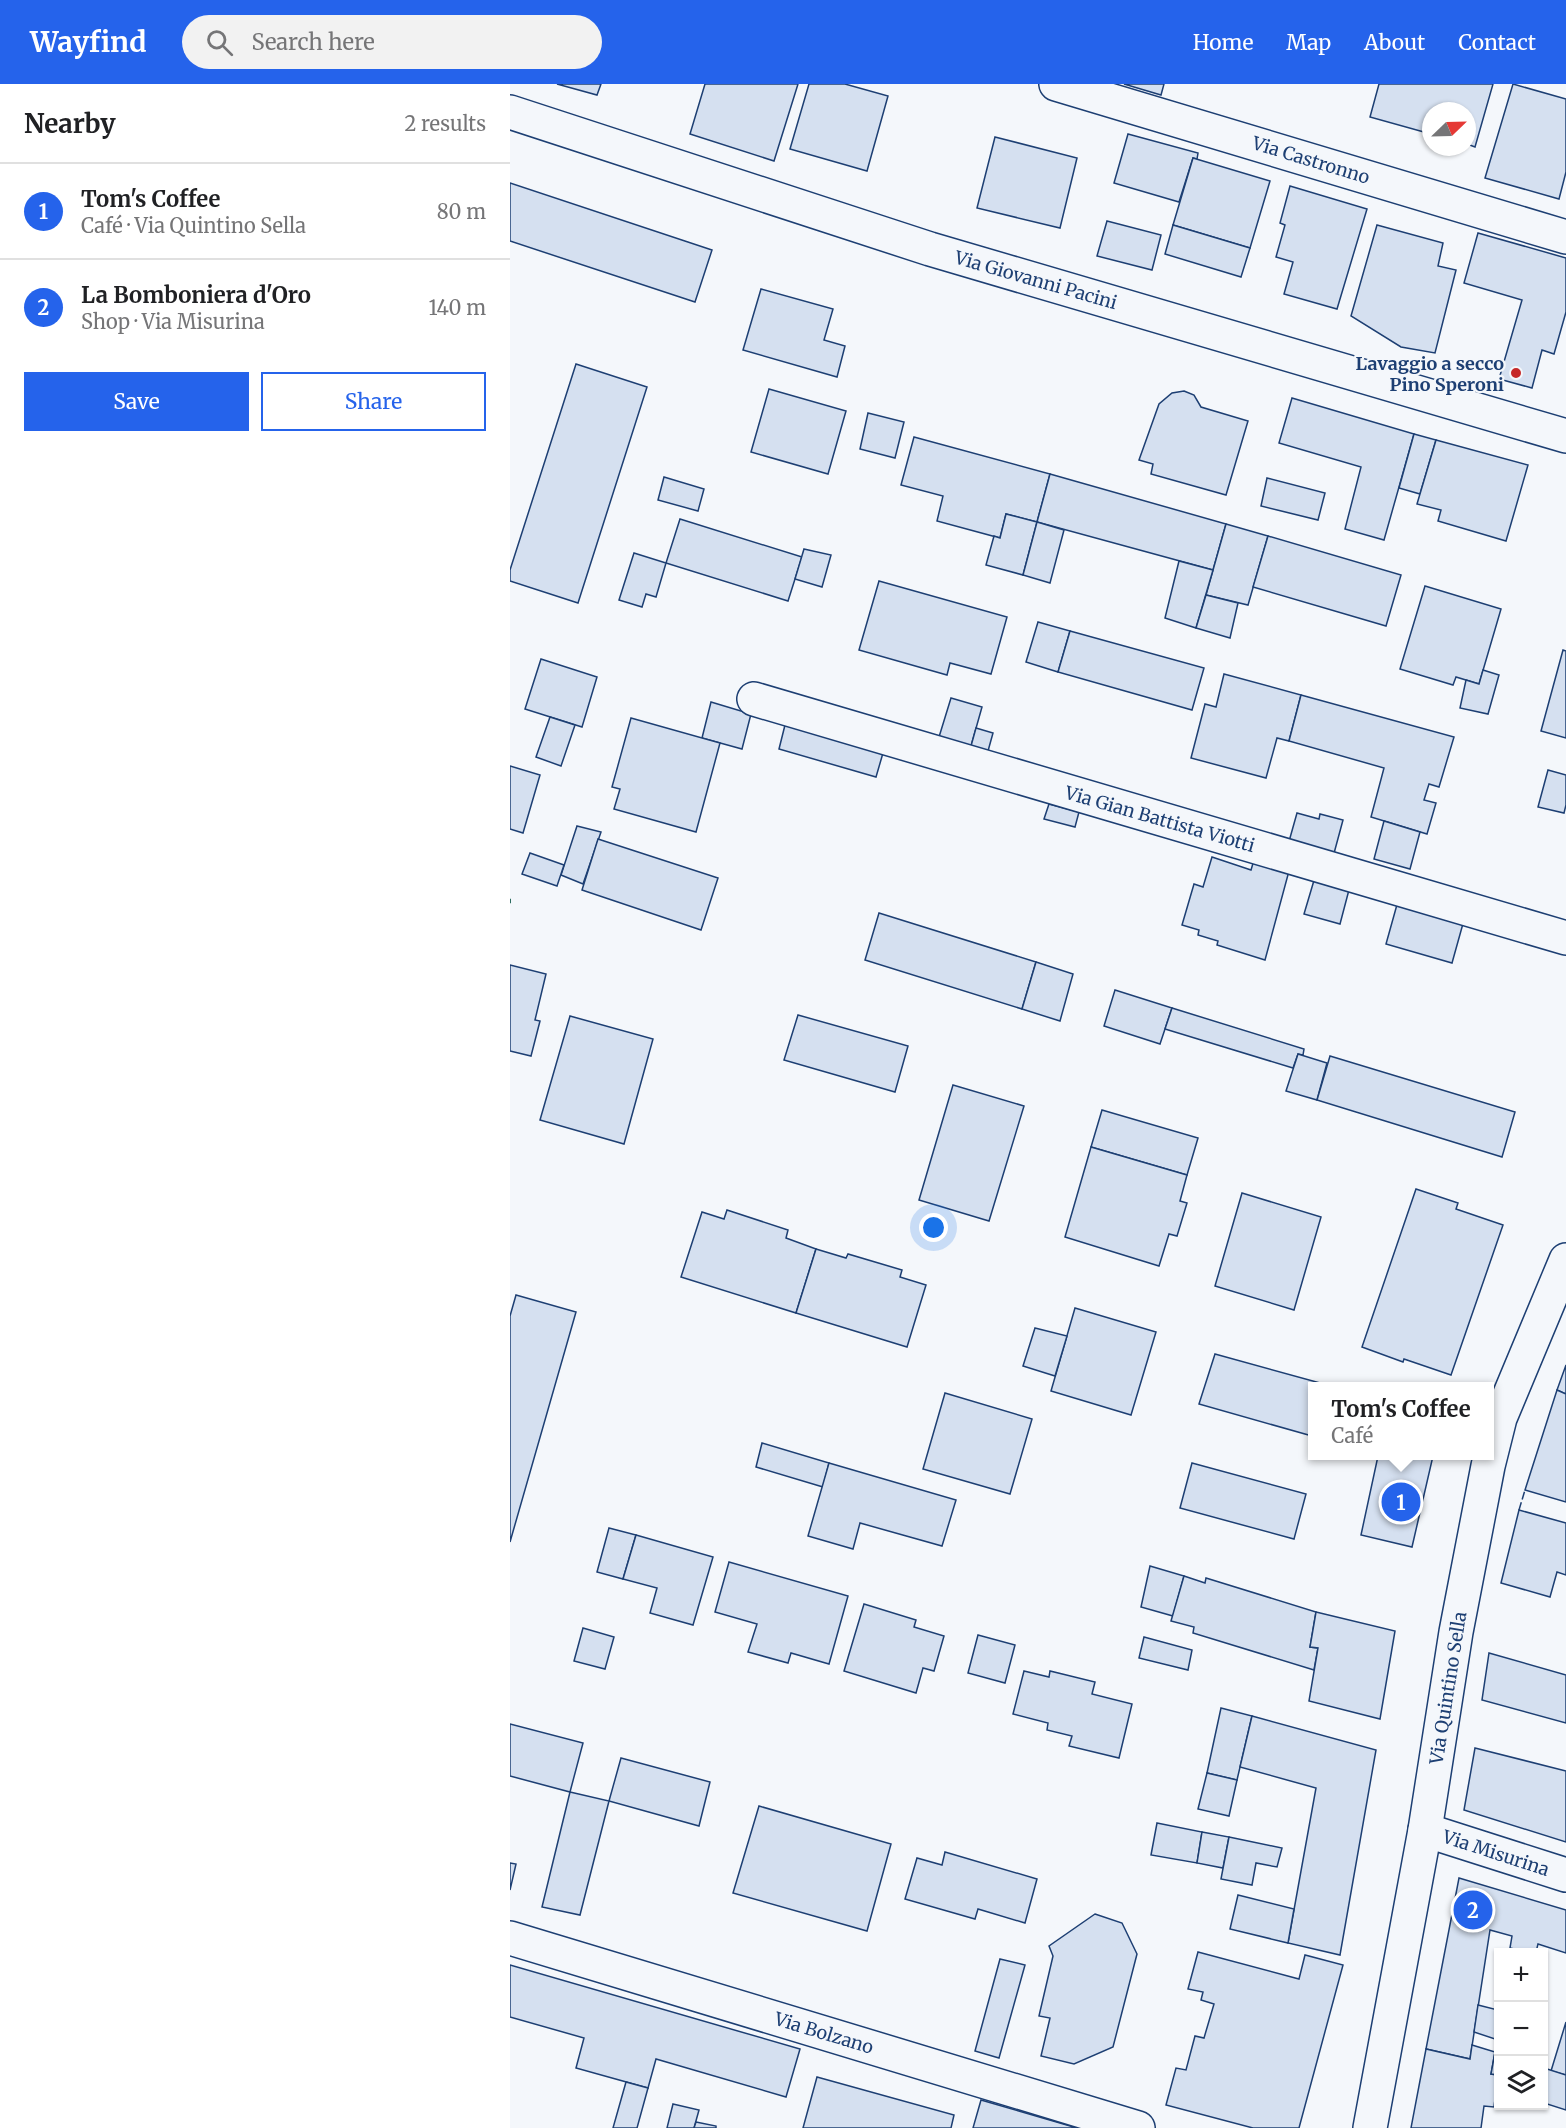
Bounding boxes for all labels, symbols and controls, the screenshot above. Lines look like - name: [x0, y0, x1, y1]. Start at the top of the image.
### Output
- search box: [182, 15, 602, 69]
- text: Wayfind: [30, 24, 146, 60]
- icon: search: [203, 26, 236, 59]
- text: Search here: [251, 28, 375, 56]
- text: Home: [1193, 29, 1253, 56]
- text: Map: [1286, 29, 1331, 56]
- text: About: [1364, 29, 1425, 56]
- text: Contact: [1458, 29, 1536, 56]
- north arrow: [1422, 102, 1476, 156]
- text: Nearby: [24, 107, 116, 140]
- text: 2 results: [404, 111, 486, 136]
- street label: Via Castronno: [1249, 131, 1372, 189]
- text: Tom's Coffee: [81, 185, 220, 213]
- text: 1: [39, 199, 48, 224]
- text: 80 m: [437, 199, 486, 224]
- text: Café · Via Quintino Sella: [81, 213, 306, 238]
- street label: Via Giovanni Pacini: [951, 246, 1120, 314]
- text: La Bomboniera d'Oro: [81, 281, 311, 309]
- text: 2: [38, 295, 49, 320]
- text: 140 m: [429, 295, 486, 320]
- text: Shop · Via Misurina: [81, 309, 265, 334]
- place label: Lavaggio a secco Pino Speroni: [1356, 352, 1504, 396]
- marker: Lavaggio a secco Pino Speroni: [1509, 366, 1523, 380]
- button: Save: [24, 372, 249, 431]
- button: Share: [261, 372, 486, 431]
- street label: Via Gian Battista Viotti: [1061, 781, 1258, 857]
- your location: [919, 1213, 948, 1242]
- popup: [1308, 1382, 1494, 1460]
- text: Tom's Coffee: [1331, 1395, 1471, 1423]
- text: Café: [1331, 1423, 1373, 1448]
- pin: 1: [1382, 1480, 1420, 1524]
- street label: Via Quintino Sella: [1424, 1610, 1471, 1767]
- street label: Via Misurina: [1439, 1825, 1553, 1881]
- pin: 2: [1454, 1888, 1492, 1932]
- map controls: [1494, 1948, 1548, 2110]
- button: +: [1494, 1948, 1548, 2002]
- button: −: [1494, 2002, 1548, 2056]
- street label: Via Bolzano: [771, 2007, 876, 2059]
- button: layers: [1494, 2056, 1548, 2110]

